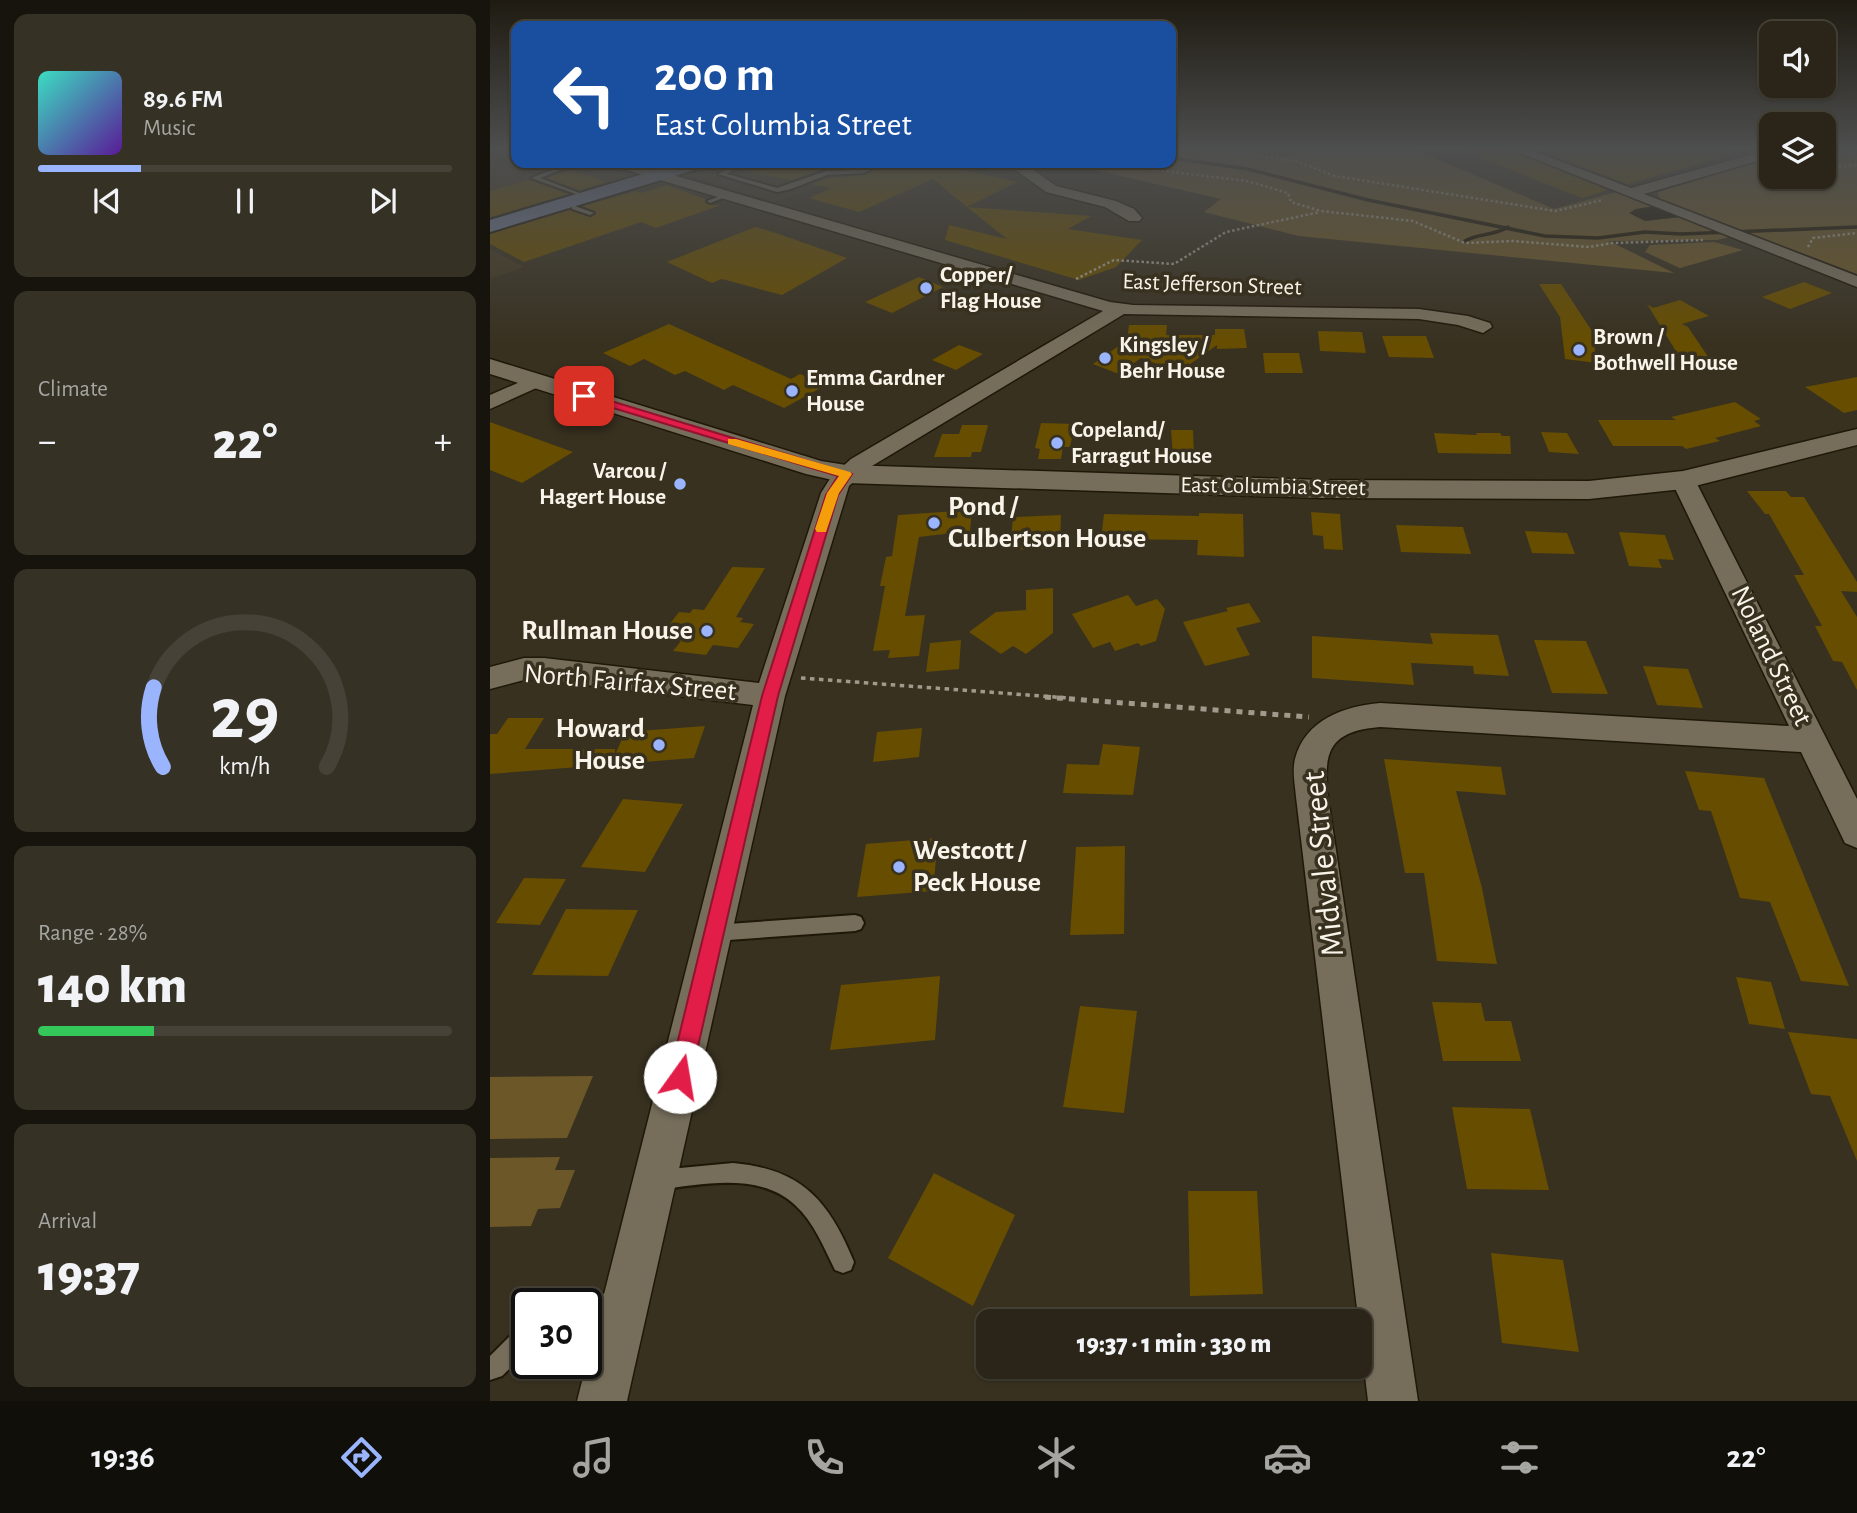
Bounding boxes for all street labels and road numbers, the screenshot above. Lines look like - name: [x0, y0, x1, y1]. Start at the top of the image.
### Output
- street label: East Jefferson Street: [1122, 270, 1303, 300]
- street label: East Columbia Street: [1180, 474, 1366, 500]
- street label: Noland Street: [1725, 582, 1817, 730]
- street label: North Fairfax Street: [523, 660, 737, 706]
- street label: Midvale Street: [1298, 769, 1350, 958]

